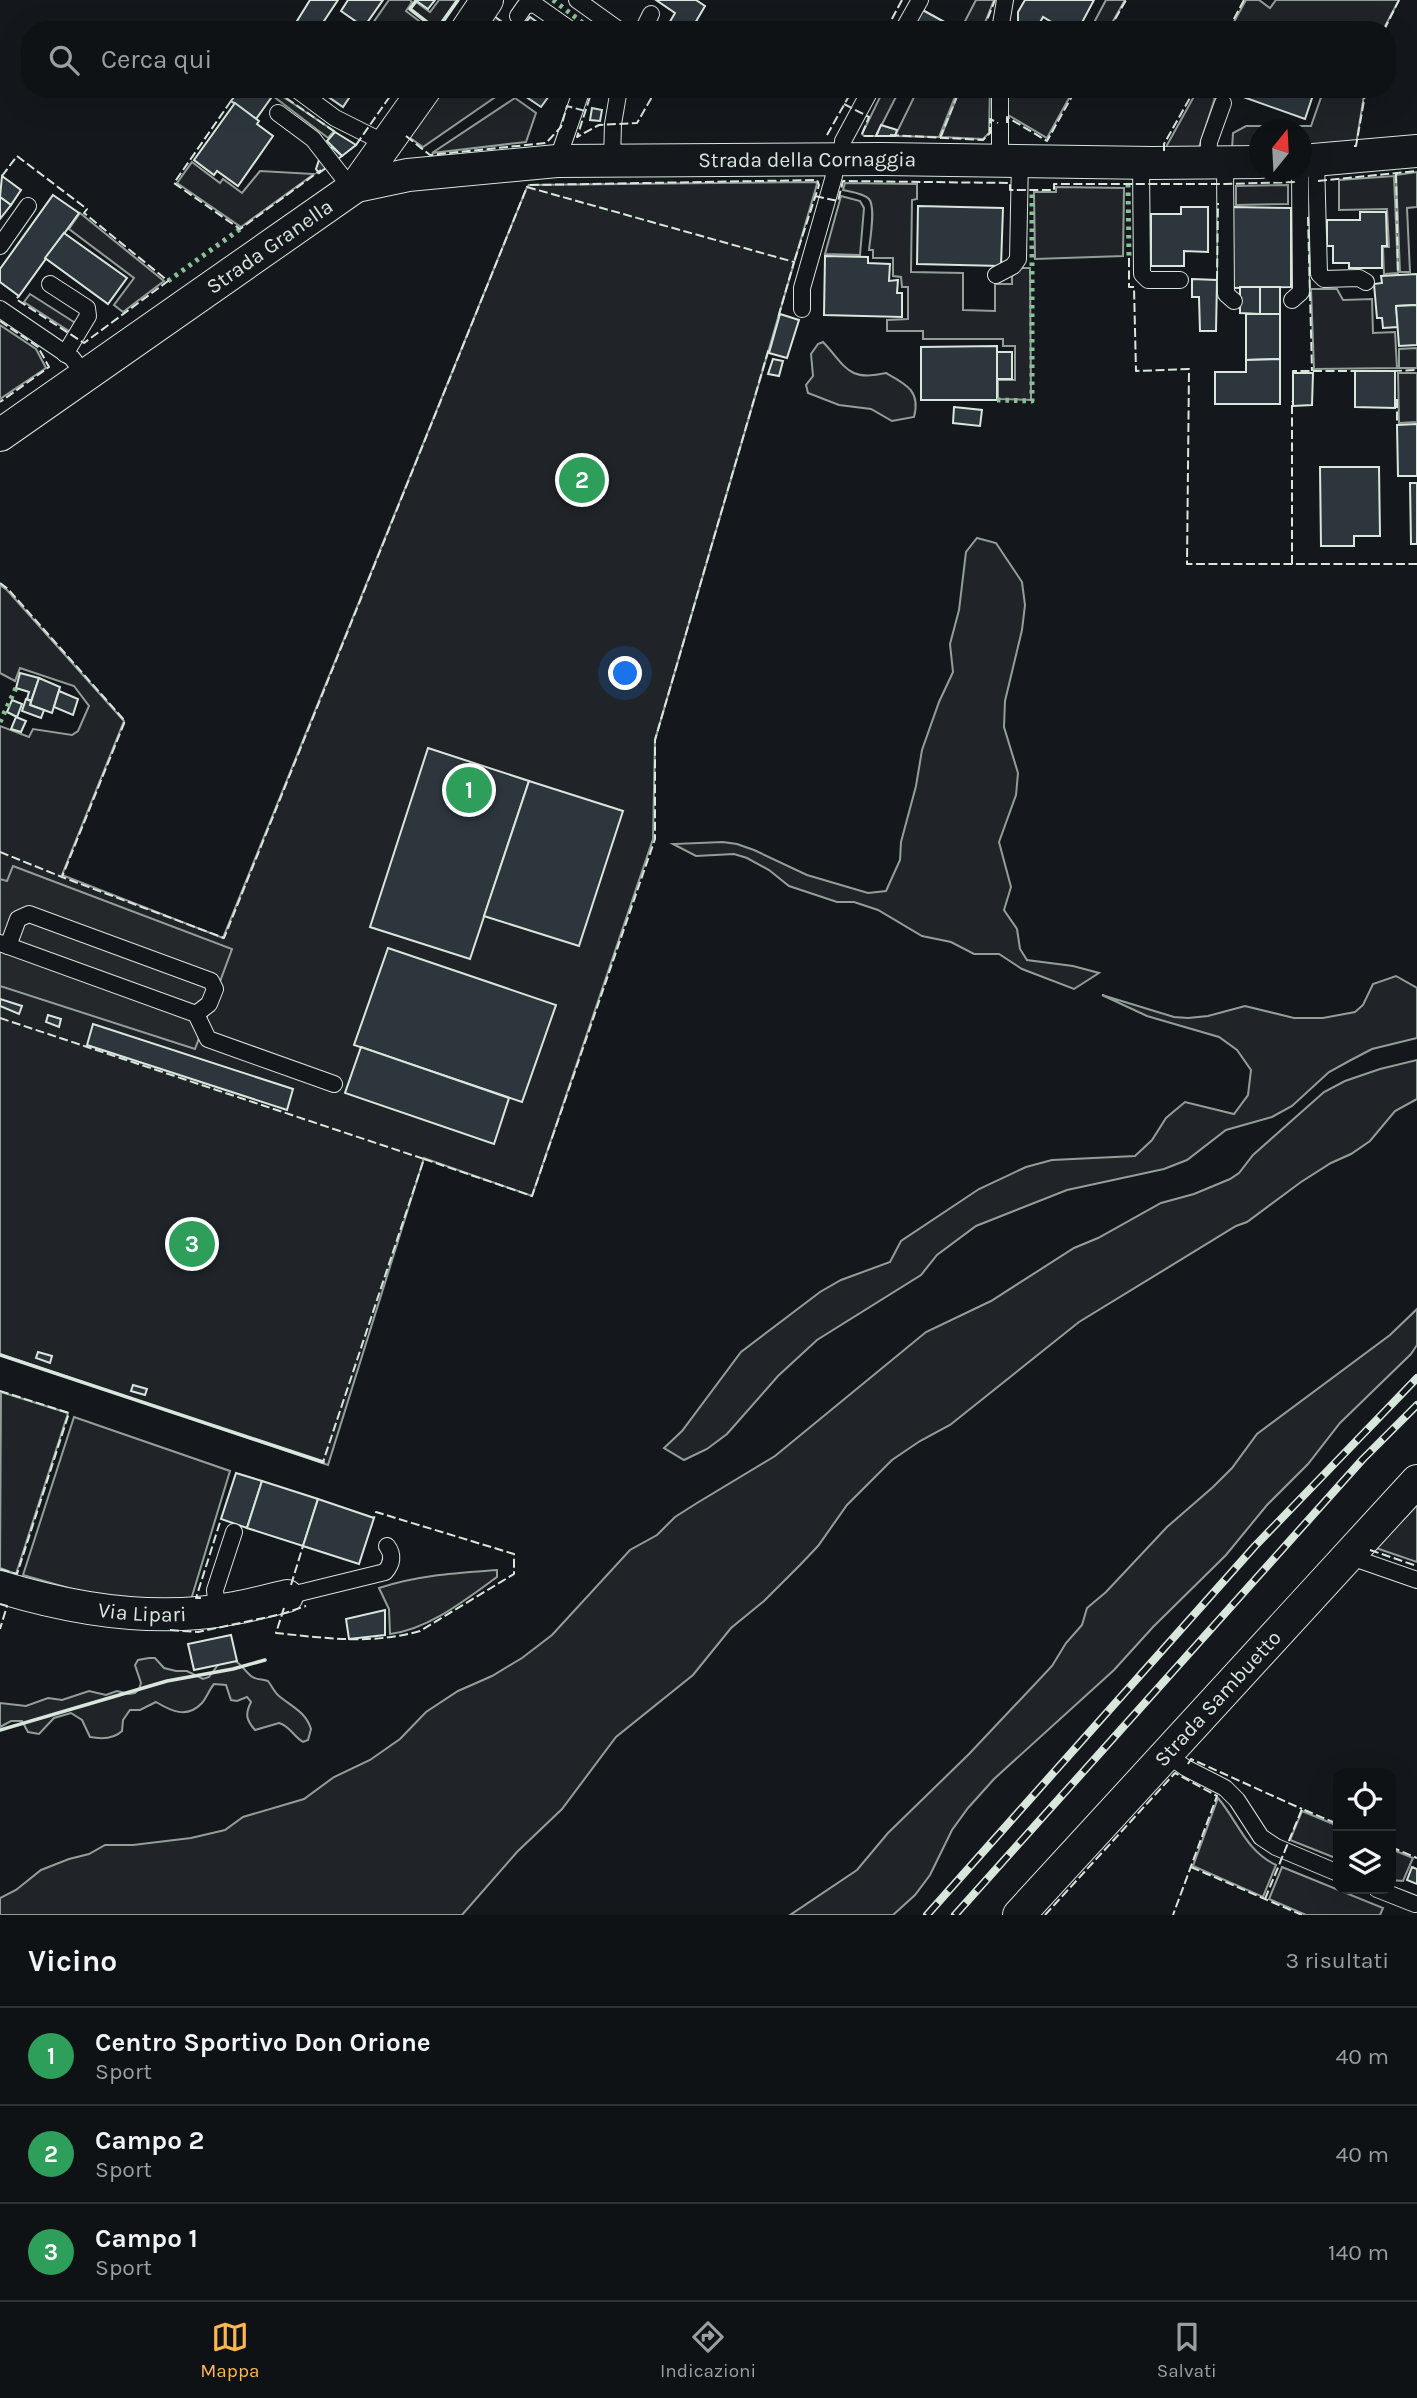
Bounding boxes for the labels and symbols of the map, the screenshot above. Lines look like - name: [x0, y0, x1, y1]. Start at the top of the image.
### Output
- north arrow: [1249, 119, 1312, 182]
- street label: Strada della Cornaggia: [698, 147, 916, 172]
- street label: Strada Granella: [202, 194, 337, 299]
- pin: 2: [559, 454, 605, 506]
- your location: [608, 656, 642, 690]
- pin: 1: [446, 764, 492, 816]
- pin: 3: [169, 1218, 215, 1270]
- street label: Via Lipari: [97, 1598, 187, 1626]
- street label: Strada Sambuetto: [1149, 1625, 1286, 1771]

